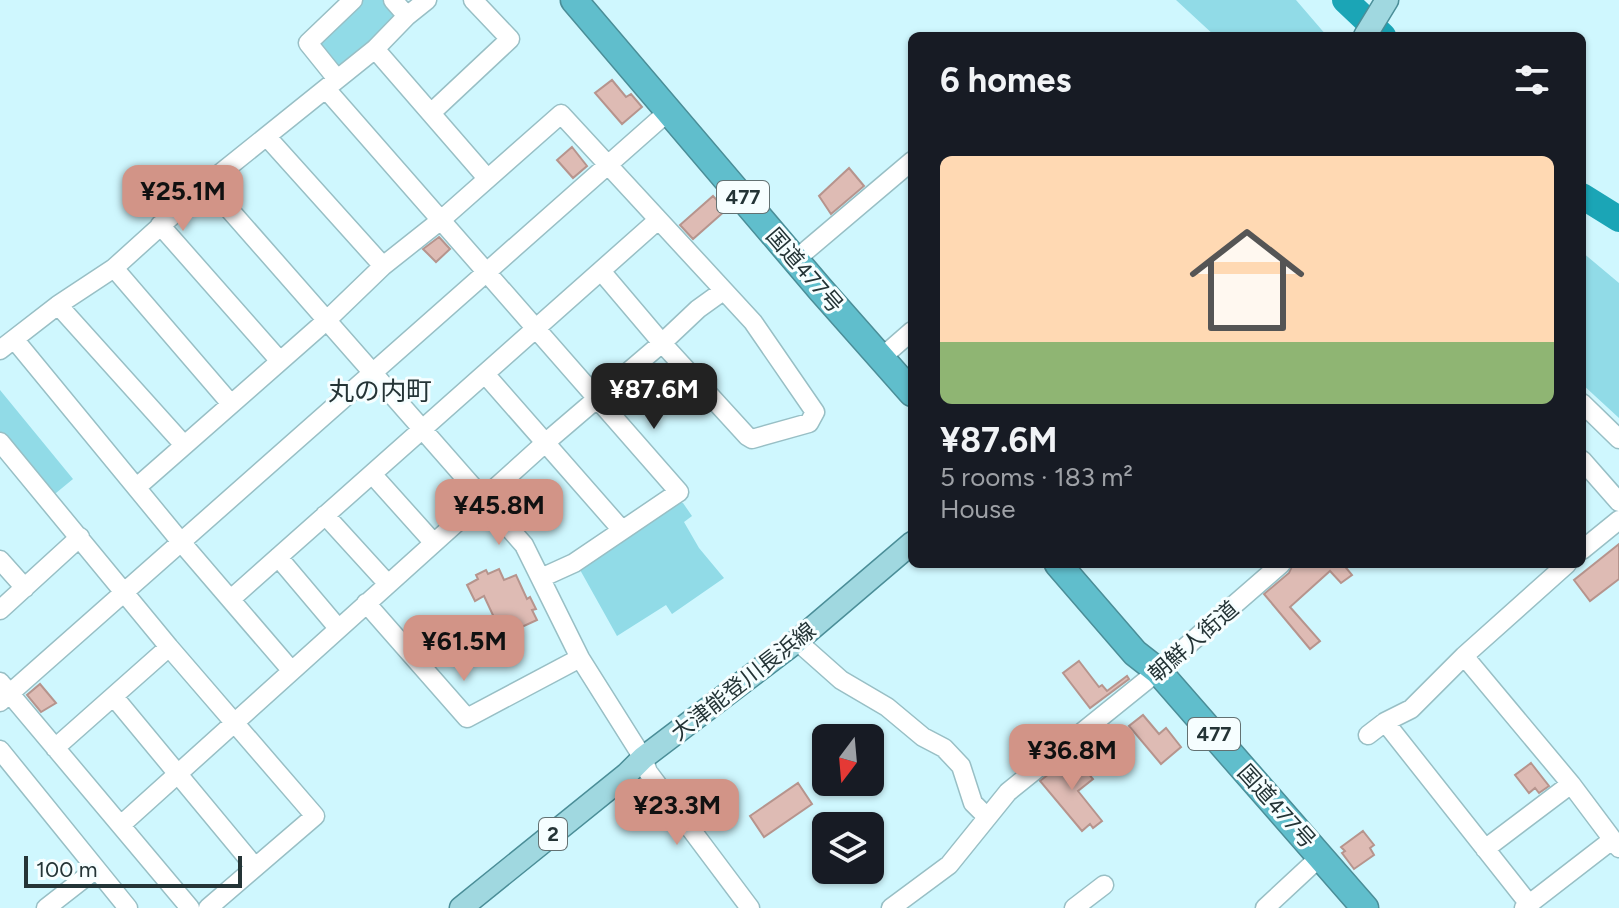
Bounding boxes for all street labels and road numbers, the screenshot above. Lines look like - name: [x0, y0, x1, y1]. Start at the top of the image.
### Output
- road number: 477: [717, 181, 769, 213]
- street label: 国道477号: [761, 222, 849, 318]
- street label: 朝鮮人街道: [1143, 595, 1244, 688]
- street label: 大津能登川長浜線: [666, 617, 821, 746]
- road number: 477: [1188, 718, 1240, 750]
- street label: 国道477号: [1232, 759, 1321, 854]
- road number: 2: [539, 818, 567, 850]

